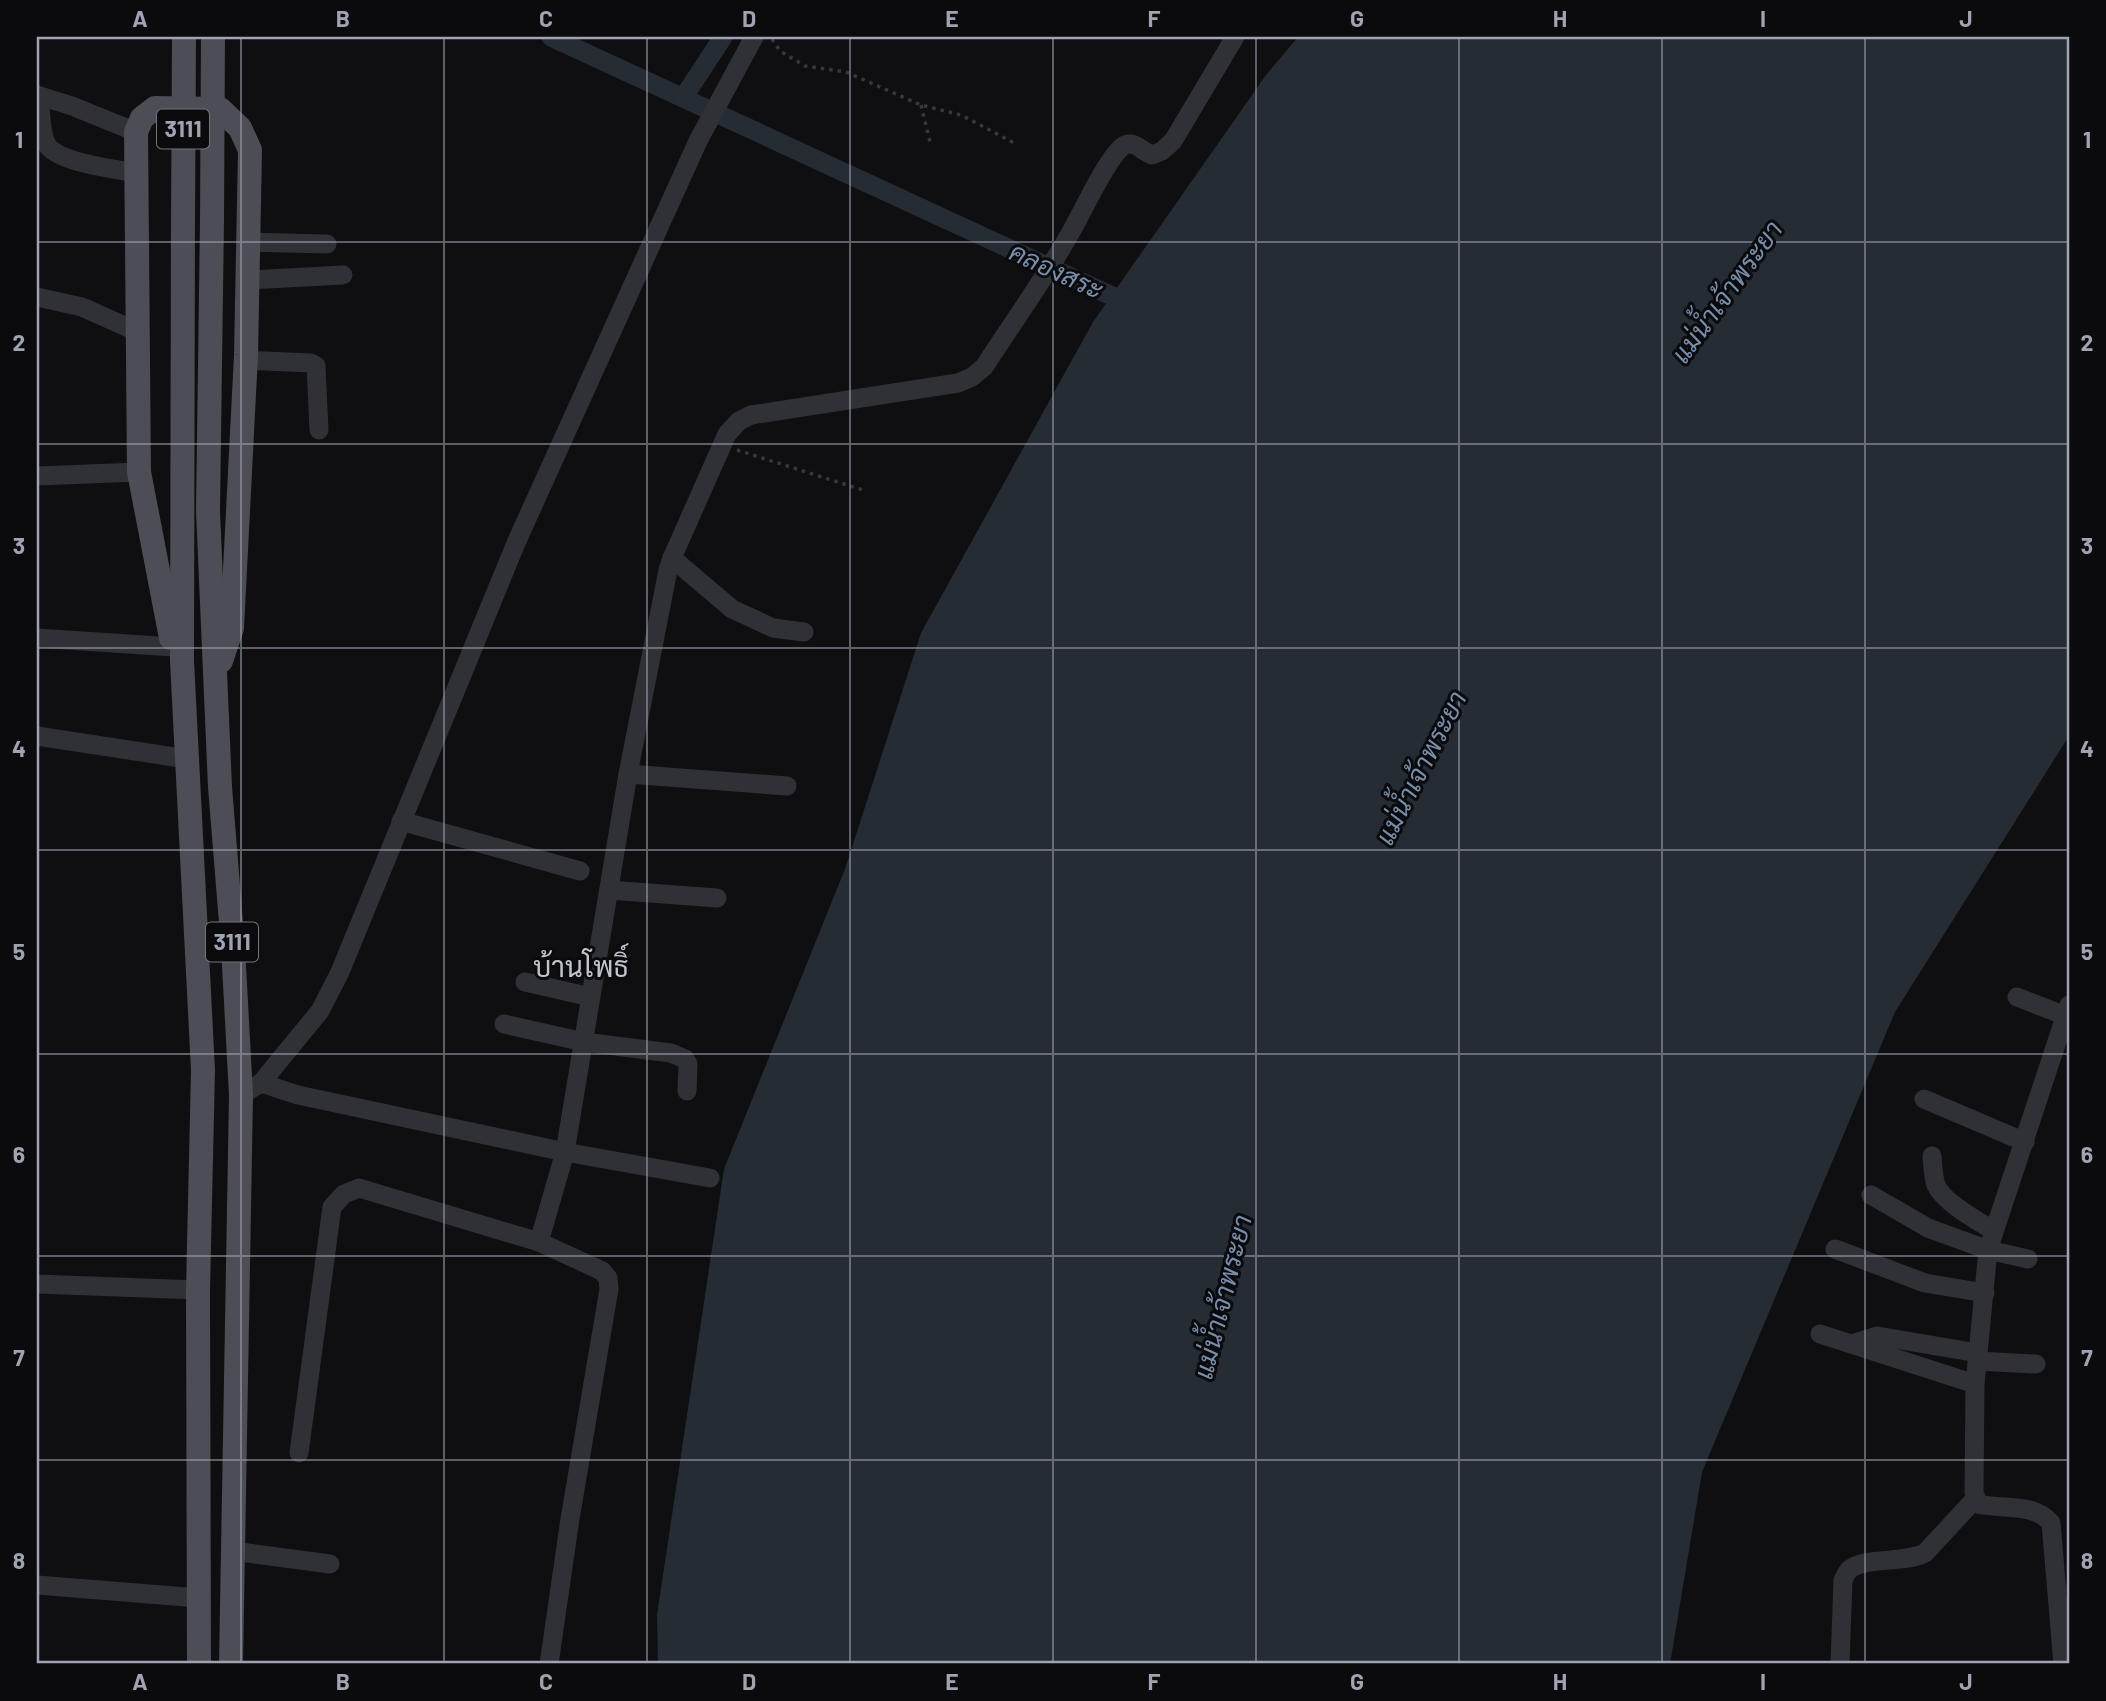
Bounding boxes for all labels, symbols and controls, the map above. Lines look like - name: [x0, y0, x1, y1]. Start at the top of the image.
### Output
- text: A: [132, 4, 148, 32]
- text: B: [336, 4, 350, 32]
- text: C: [539, 4, 553, 32]
- text: D: [742, 4, 756, 32]
- text: E: [945, 4, 959, 32]
- text: F: [1148, 4, 1161, 32]
- text: G: [1350, 4, 1364, 32]
- text: H: [1553, 4, 1567, 32]
- text: I: [1760, 4, 1766, 32]
- text: J: [1959, 4, 1973, 32]
- road number: 3111: [157, 110, 209, 148]
- text: 1: [15, 125, 23, 153]
- text: 1: [2083, 125, 2091, 153]
- water label: แม่น้ำเจ้าพระยา: [1661, 212, 1788, 368]
- water label: คลองสระ: [1005, 235, 1108, 305]
- text: 2: [13, 328, 25, 356]
- text: 2: [2081, 328, 2093, 356]
- text: 3: [13, 531, 25, 559]
- text: 3: [2081, 531, 2093, 559]
- water label: แม่น้ำเจ้าพระยา: [1364, 684, 1472, 849]
- text: 4: [12, 734, 26, 762]
- text: 4: [2080, 734, 2094, 762]
- road number: 3111: [206, 923, 258, 962]
- text: 5: [13, 937, 25, 965]
- text: 5: [2081, 937, 2093, 965]
- district label: บ้านโพธิ์: [533, 943, 629, 983]
- text: 6: [13, 1140, 25, 1168]
- text: 6: [2081, 1140, 2093, 1168]
- water label: แม่น้ำเจ้าพระยา: [1182, 1210, 1257, 1382]
- text: 7: [13, 1343, 25, 1371]
- text: 7: [2081, 1343, 2093, 1371]
- text: 8: [13, 1546, 25, 1574]
- text: 8: [2081, 1546, 2093, 1574]
- text: A: [132, 1667, 148, 1695]
- text: B: [336, 1667, 350, 1695]
- text: C: [539, 1667, 553, 1695]
- text: D: [742, 1667, 756, 1695]
- text: E: [945, 1667, 959, 1695]
- text: F: [1148, 1667, 1161, 1695]
- text: G: [1350, 1667, 1364, 1695]
- text: H: [1553, 1667, 1567, 1695]
- text: I: [1760, 1667, 1766, 1695]
- text: J: [1959, 1667, 1973, 1695]

